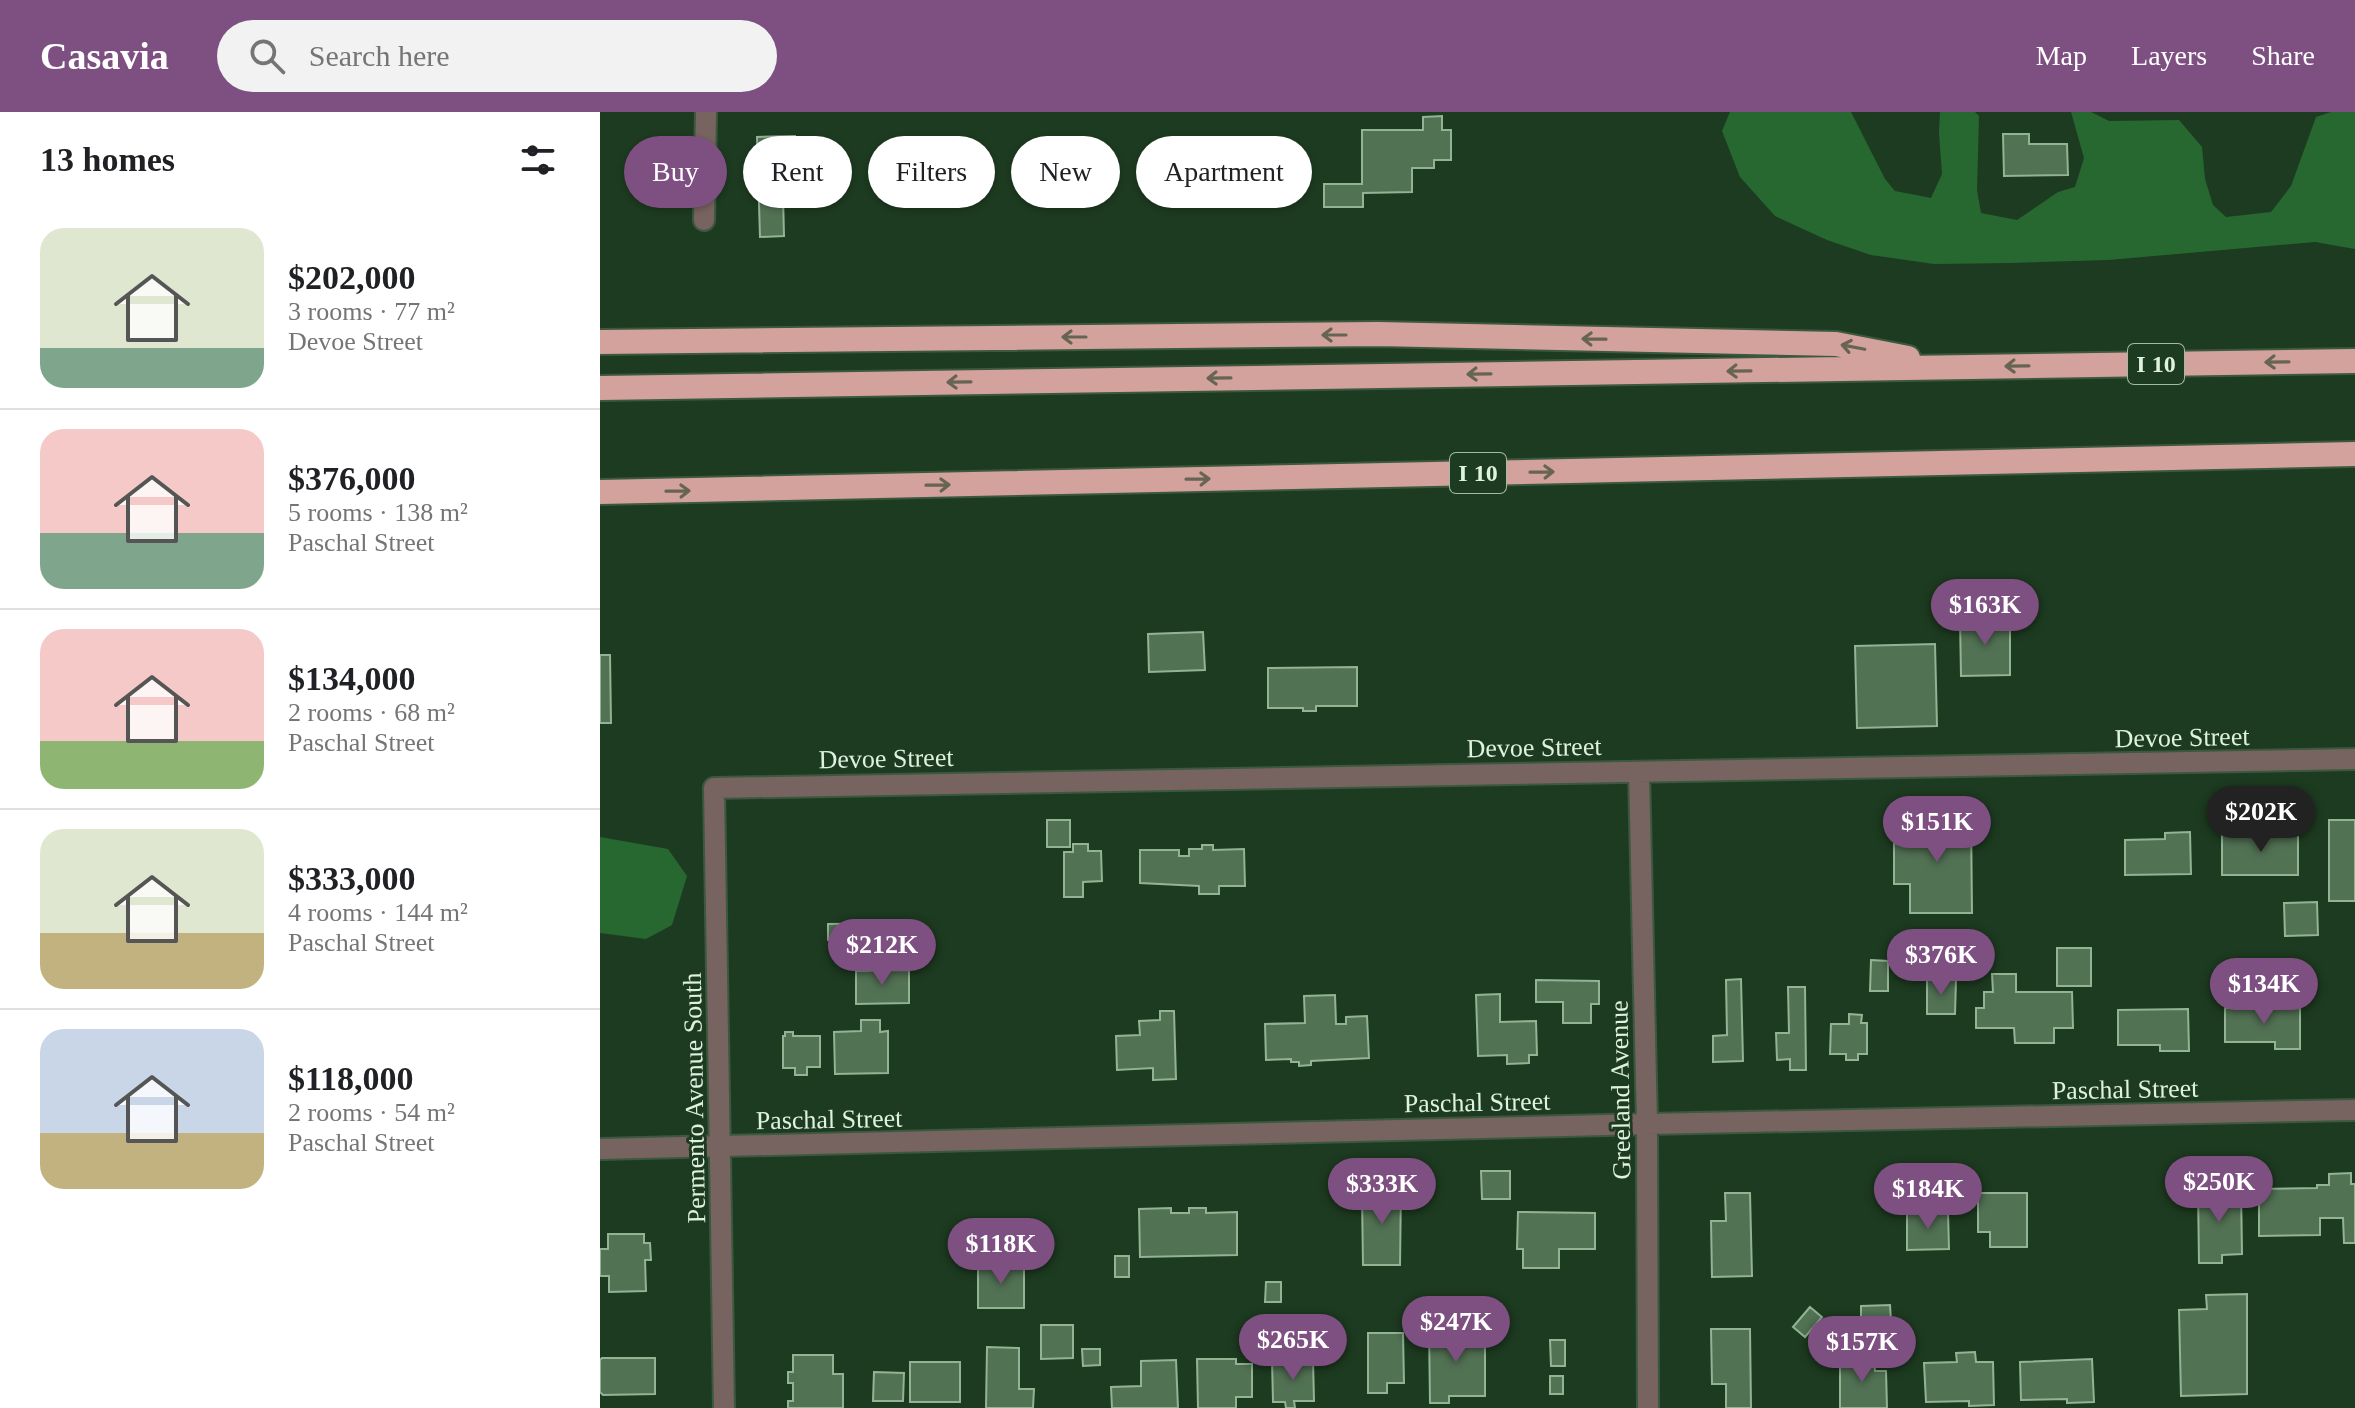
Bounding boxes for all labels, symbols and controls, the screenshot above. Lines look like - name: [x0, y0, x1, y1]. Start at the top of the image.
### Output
- search box: [217, 20, 777, 92]
- icon: search: [245, 34, 289, 78]
- text: Casavia: [40, 35, 169, 77]
- text: Search here: [309, 39, 450, 72]
- text: Map: [2036, 40, 2087, 71]
- text: Layers: [2131, 40, 2207, 71]
- text: Share: [2251, 40, 2315, 71]
- chip: Buy: [624, 136, 727, 208]
- chip: Rent: [743, 136, 852, 208]
- chip: Filters: [868, 136, 995, 208]
- chip: New: [1011, 136, 1120, 208]
- chip: Apartment: [1136, 136, 1312, 208]
- icon: filters: [516, 138, 560, 182]
- text: 13 homes: [40, 141, 175, 178]
- text: $202,000: [288, 259, 416, 296]
- icon: home: [104, 260, 200, 356]
- text: 3 rooms · 77 m²: [288, 297, 455, 326]
- text: Devoe Street: [288, 327, 423, 356]
- one-way arrow: [1321, 327, 1348, 343]
- one-way arrow: [1061, 329, 1088, 345]
- one-way arrow: [1581, 331, 1608, 346]
- one-way arrow: [1841, 339, 1867, 354]
- road number: I 10: [2128, 344, 2184, 384]
- one-way arrow: [2264, 354, 2291, 370]
- one-way arrow: [2004, 359, 2031, 374]
- one-way arrow: [1726, 363, 1753, 378]
- one-way arrow: [1466, 367, 1493, 382]
- one-way arrow: [1206, 371, 1233, 386]
- one-way arrow: [946, 374, 973, 390]
- road number: I 10: [1450, 453, 1506, 493]
- text: $376,000: [288, 460, 416, 497]
- icon: home: [104, 461, 200, 557]
- one-way arrow: [1528, 464, 1555, 479]
- one-way arrow: [1184, 472, 1211, 487]
- one-way arrow: [924, 477, 951, 493]
- one-way arrow: [664, 483, 691, 498]
- text: 5 rooms · 138 m²: [288, 498, 468, 527]
- text: Paschal Street: [288, 528, 435, 557]
- pin: $163K: [1929, 579, 2041, 647]
- text: $163K: [1949, 590, 2021, 619]
- text: $134,000: [288, 660, 416, 697]
- icon: home: [104, 661, 200, 757]
- text: 2 rooms · 68 m²: [288, 698, 455, 727]
- street label: Devoe Street: [2114, 722, 2251, 753]
- text: Paschal Street: [288, 728, 435, 757]
- street label: Devoe Street: [1466, 732, 1603, 763]
- street label: Devoe Street: [818, 743, 955, 774]
- pin: $202K: [2205, 786, 2317, 854]
- pin: $151K: [1881, 796, 1993, 864]
- text: $202K: [2225, 797, 2297, 826]
- text: $151K: [1901, 807, 1973, 836]
- text: $333,000: [288, 860, 416, 897]
- icon: home: [104, 861, 200, 957]
- text: 4 rooms · 144 m²: [288, 898, 468, 927]
- pin: $212K: [826, 919, 938, 987]
- text: Paschal Street: [288, 928, 435, 957]
- pin: $376K: [1885, 929, 1997, 997]
- text: $212K: [846, 930, 918, 959]
- text: $376K: [1905, 940, 1977, 969]
- pin: $134K: [2208, 958, 2320, 1026]
- text: $134K: [2228, 969, 2300, 998]
- street label: Permento Avenue South: [678, 972, 711, 1224]
- street label: Greeland Avenue: [1604, 1000, 1637, 1180]
- text: $118,000: [288, 1060, 414, 1097]
- icon: home: [104, 1061, 200, 1157]
- street label: Paschal Street: [2051, 1074, 2199, 1105]
- street label: Paschal Street: [1403, 1087, 1551, 1118]
- text: 2 rooms · 54 m²: [288, 1098, 455, 1127]
- street label: Paschal Street: [755, 1104, 903, 1135]
- text: Paschal Street: [288, 1128, 435, 1157]
- pin: $250K: [2163, 1156, 2275, 1224]
- pin: $333K: [1326, 1158, 1438, 1226]
- pin: $184K: [1872, 1163, 1984, 1231]
- text: $250K: [2183, 1167, 2255, 1196]
- text: $333K: [1346, 1169, 1418, 1198]
- text: $184K: [1892, 1174, 1964, 1203]
- pin: $118K: [945, 1218, 1057, 1286]
- text: $118K: [966, 1229, 1036, 1258]
- pin: $247K: [1400, 1296, 1512, 1364]
- text: $247K: [1420, 1307, 1492, 1336]
- pin: $265K: [1237, 1314, 1349, 1382]
- pin: $157K: [1806, 1316, 1918, 1384]
- text: $265K: [1257, 1325, 1329, 1354]
- text: $157K: [1826, 1327, 1898, 1356]

